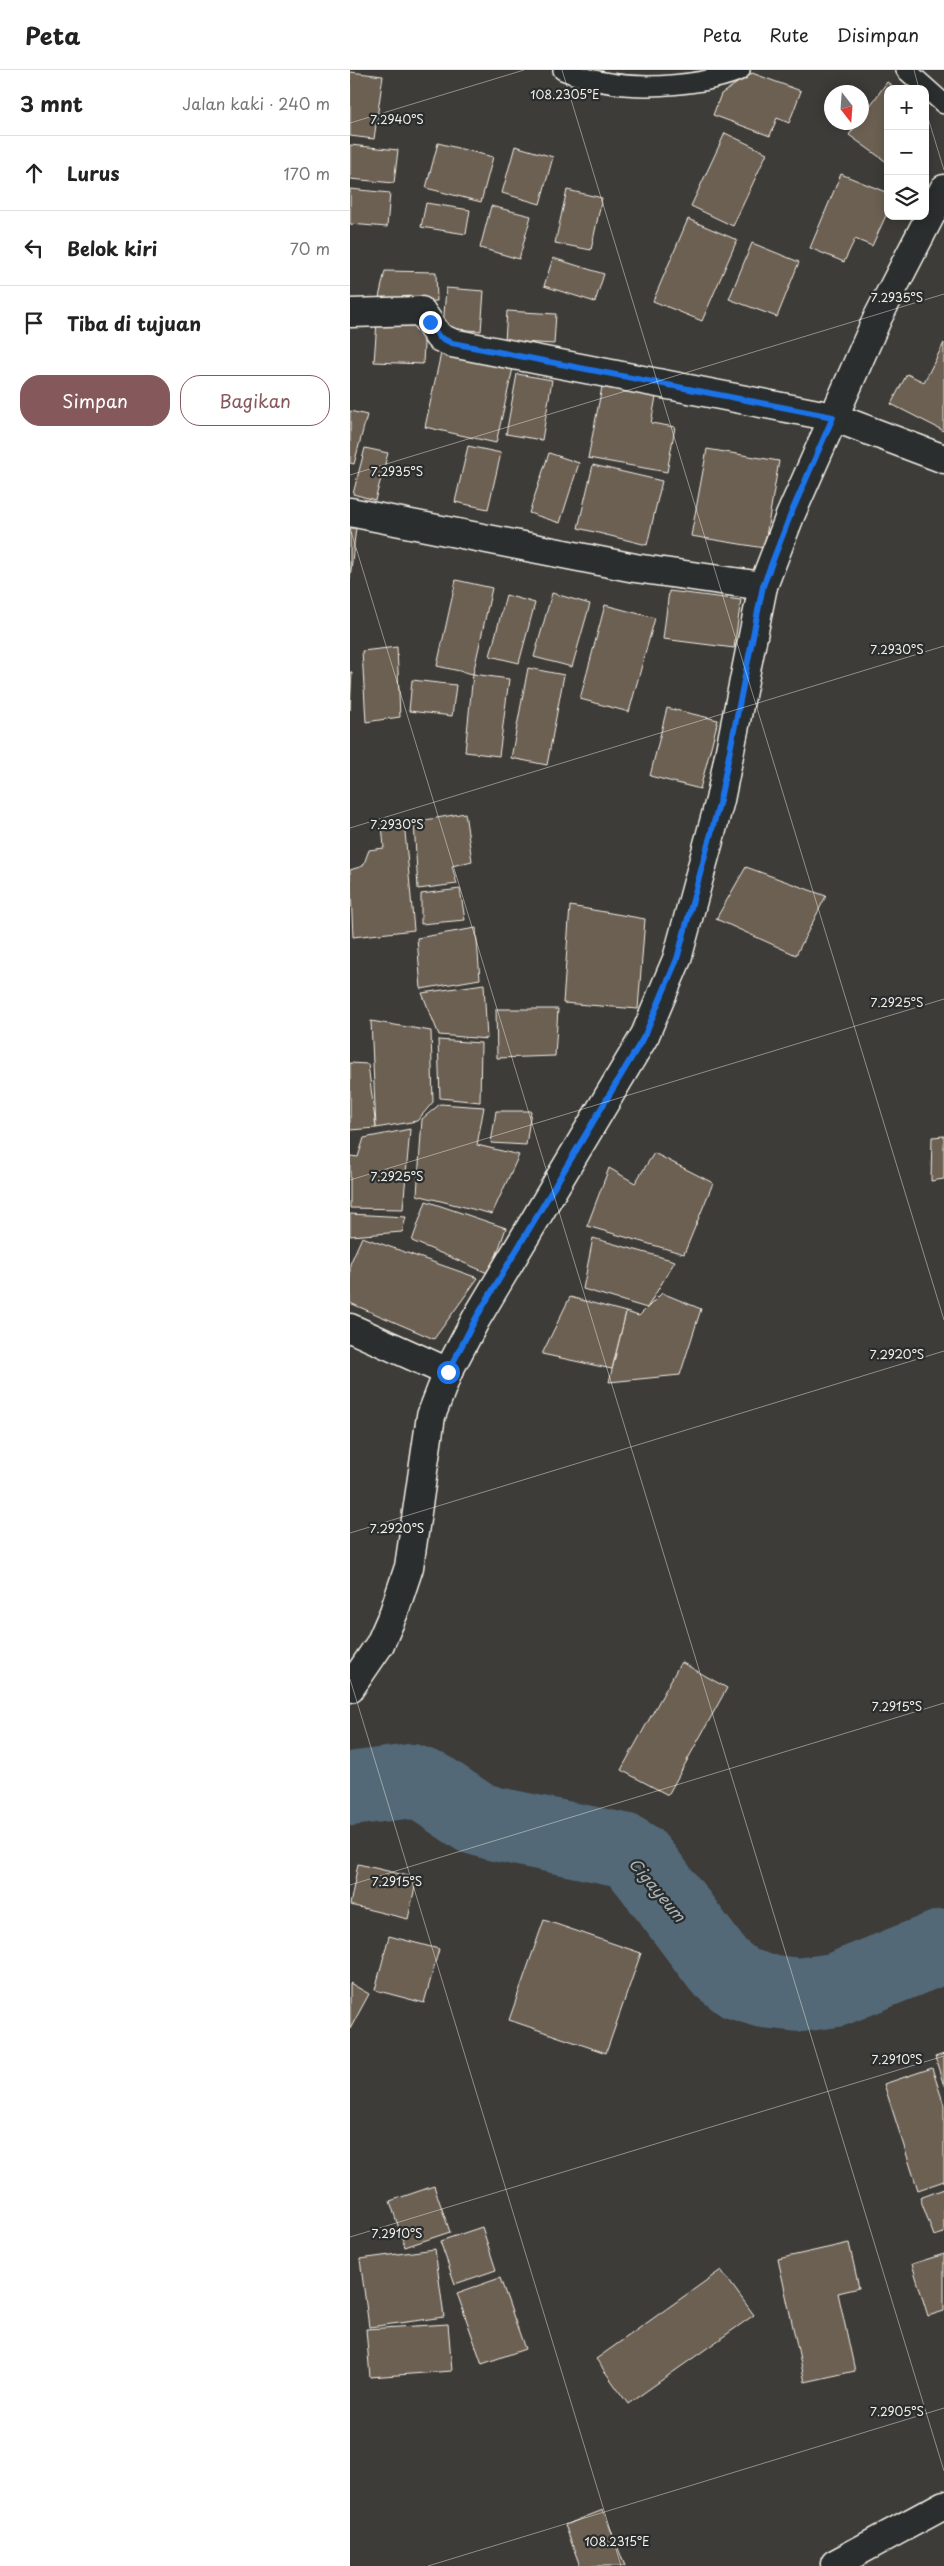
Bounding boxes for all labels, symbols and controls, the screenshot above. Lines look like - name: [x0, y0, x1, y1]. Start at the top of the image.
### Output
- text: Peta: [25, 17, 81, 53]
- text: Peta: [702, 21, 741, 48]
- text: Rute: [769, 21, 809, 48]
- text: Disimpan: [837, 21, 919, 48]
- text: 108.2305°E: [530, 85, 600, 103]
- north arrow: [824, 85, 869, 130]
- map controls: [884, 85, 929, 220]
- button: +: [884, 85, 929, 130]
- text: 3 mnt: [20, 87, 83, 119]
- text: Jalan kaki · 240 m: [182, 91, 330, 115]
- text: 7.2940°S: [370, 110, 424, 128]
- button: −: [884, 130, 929, 175]
- icon: ahead: [20, 159, 48, 187]
- text: Lurus: [67, 159, 120, 187]
- text: 170 m: [284, 161, 330, 185]
- button: layers: [884, 175, 929, 220]
- icon: left: [20, 234, 48, 262]
- text: Belok kiri: [67, 234, 157, 262]
- text: 70 m: [290, 236, 330, 260]
- text: 7.2935°S: [871, 288, 923, 306]
- icon: arrive: [20, 309, 48, 337]
- text: Tiba di tujuan: [67, 309, 201, 337]
- route end: [419, 311, 442, 334]
- button: Simpan: [20, 375, 170, 426]
- button: Bagikan: [180, 375, 330, 426]
- text: 7.2935°S: [371, 462, 423, 480]
- text: 7.2930°S: [870, 640, 924, 658]
- text: 7.2930°S: [370, 815, 424, 833]
- text: 7.2925°S: [871, 993, 923, 1011]
- text: 7.2925°S: [371, 1167, 423, 1185]
- text: 7.2920°S: [870, 1345, 924, 1363]
- route start: [437, 1361, 460, 1384]
- text: 7.2920°S: [370, 1519, 424, 1537]
- text: 7.2915°S: [872, 1697, 922, 1715]
- water label: Cigayeum: [624, 1852, 692, 1927]
- text: 7.2915°S: [372, 1872, 422, 1890]
- text: 7.2910°S: [871, 2050, 923, 2068]
- text: 7.2910°S: [371, 2224, 423, 2242]
- text: 7.2905°S: [870, 2402, 924, 2420]
- text: 108.2315°E: [584, 2532, 650, 2550]

